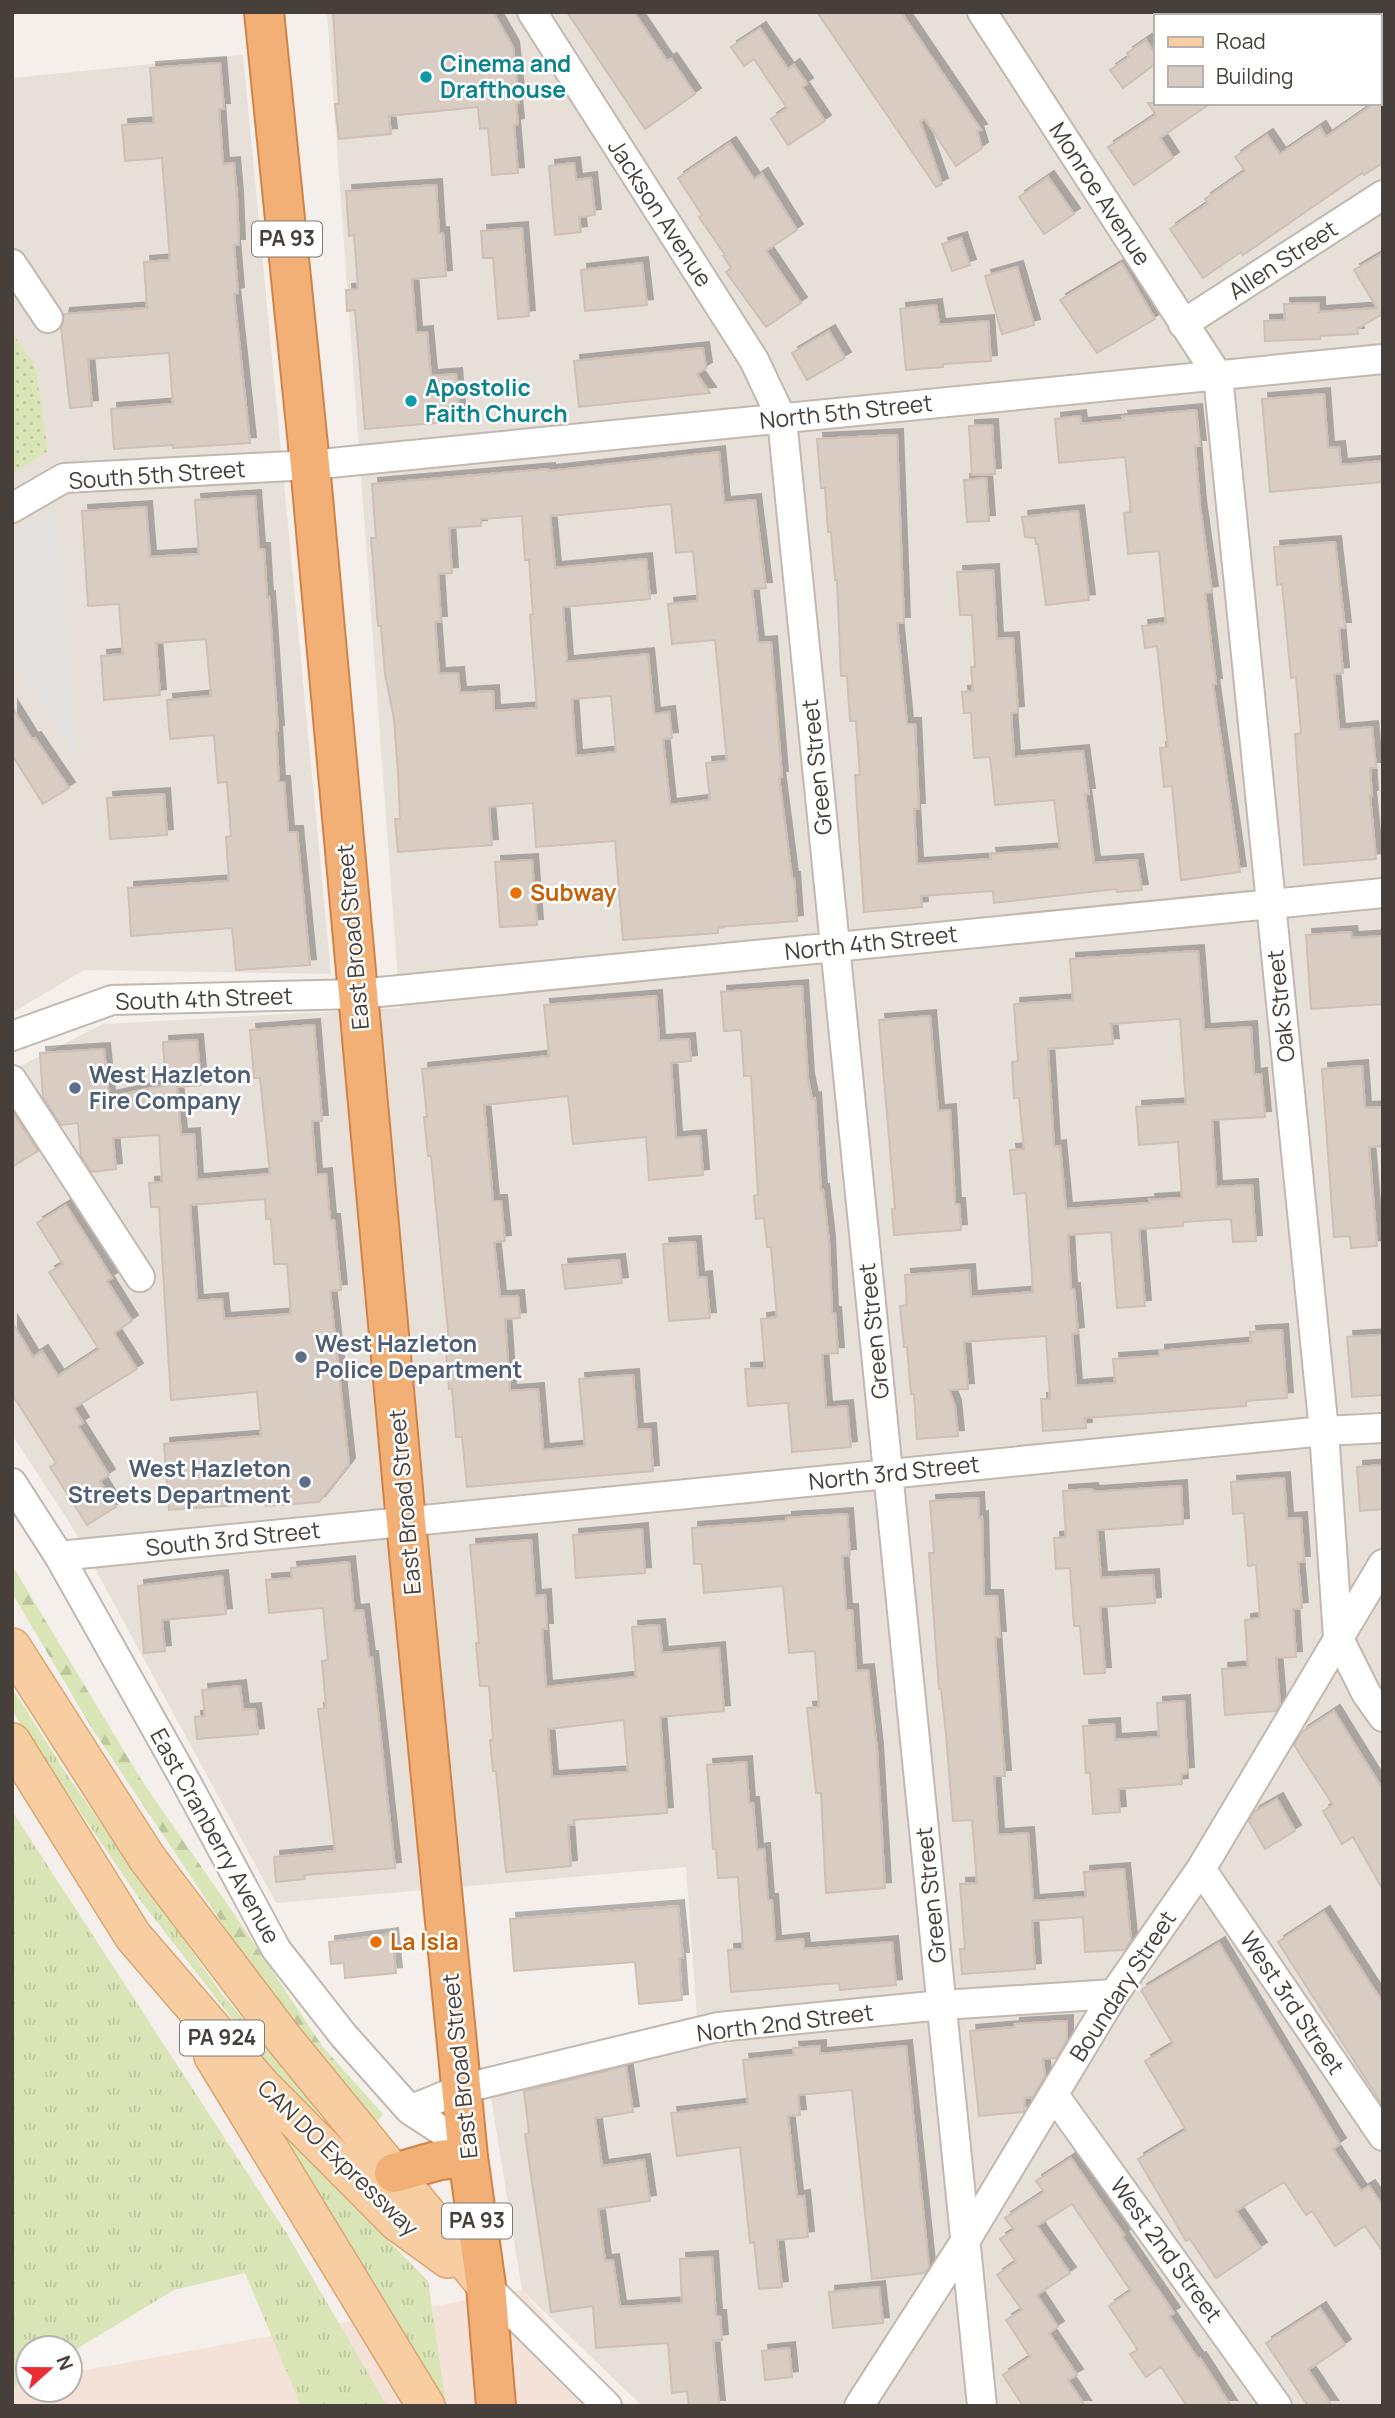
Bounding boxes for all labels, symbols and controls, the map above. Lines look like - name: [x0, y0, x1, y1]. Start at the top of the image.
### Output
- legend: [1154, 14, 1381, 105]
- text: Road: [1216, 27, 1266, 55]
- place label: Cinema and Drafthouse: [440, 47, 571, 105]
- text: Building: [1216, 62, 1293, 90]
- marker: Cinema and Drafthouse: [418, 69, 434, 85]
- street label: Monroe Avenue: [1042, 116, 1159, 271]
- street label: Jackson Avenue: [601, 132, 721, 292]
- street label: Allen Street: [1222, 212, 1343, 306]
- road number: PA 93: [252, 222, 322, 256]
- place label: Apostolic Faith Church: [425, 371, 568, 429]
- street label: North 5th Street: [758, 386, 934, 436]
- marker: Apostolic Faith Church: [403, 393, 419, 409]
- street label: South 5th Street: [67, 452, 246, 496]
- street label: Green Street: [793, 697, 839, 837]
- street label: East Broad Street: [328, 843, 376, 1031]
- place label: Subway: [530, 876, 617, 908]
- marker: Subway: [508, 885, 524, 901]
- street label: North 4th Street: [783, 917, 959, 967]
- street label: Oak Street: [1258, 948, 1302, 1064]
- street label: South 4th Street: [115, 979, 293, 1017]
- place label: West Hazleton Fire Company: [89, 1058, 251, 1116]
- marker: West Hazleton Fire Company: [67, 1080, 83, 1096]
- street label: Green Street: [850, 1261, 896, 1401]
- place label: West Hazleton Police Department: [315, 1327, 522, 1385]
- marker: West Hazleton Police Department: [293, 1349, 309, 1365]
- street label: East Broad Street: [380, 1408, 428, 1596]
- street label: North 3rd Street: [807, 1447, 981, 1497]
- place label: West Hazleton Streets Department: [68, 1452, 291, 1510]
- marker: West Hazleton Streets Department: [297, 1474, 313, 1490]
- street label: South 3rd Street: [144, 1513, 322, 1563]
- street label: East Cranberry Avenue: [143, 1722, 288, 1949]
- street label: Green Street: [907, 1825, 953, 1965]
- street label: Boundary Street: [1061, 1904, 1183, 2067]
- place label: La Isla: [390, 1925, 459, 1957]
- street label: West 3rd Street: [1233, 1925, 1353, 2080]
- marker: La Isla: [368, 1934, 384, 1950]
- street label: East Broad Street: [433, 1972, 485, 2160]
- street label: North 2nd Street: [695, 1995, 875, 2049]
- road number: PA 924: [180, 2021, 264, 2056]
- street label: CAN DO Expressway: [251, 2072, 426, 2243]
- street label: West 2nd Street: [1103, 2170, 1230, 2328]
- road number: PA 93: [442, 2204, 512, 2238]
- north arrow: [14, 2334, 84, 2404]
- text: N: [50, 2352, 79, 2374]

